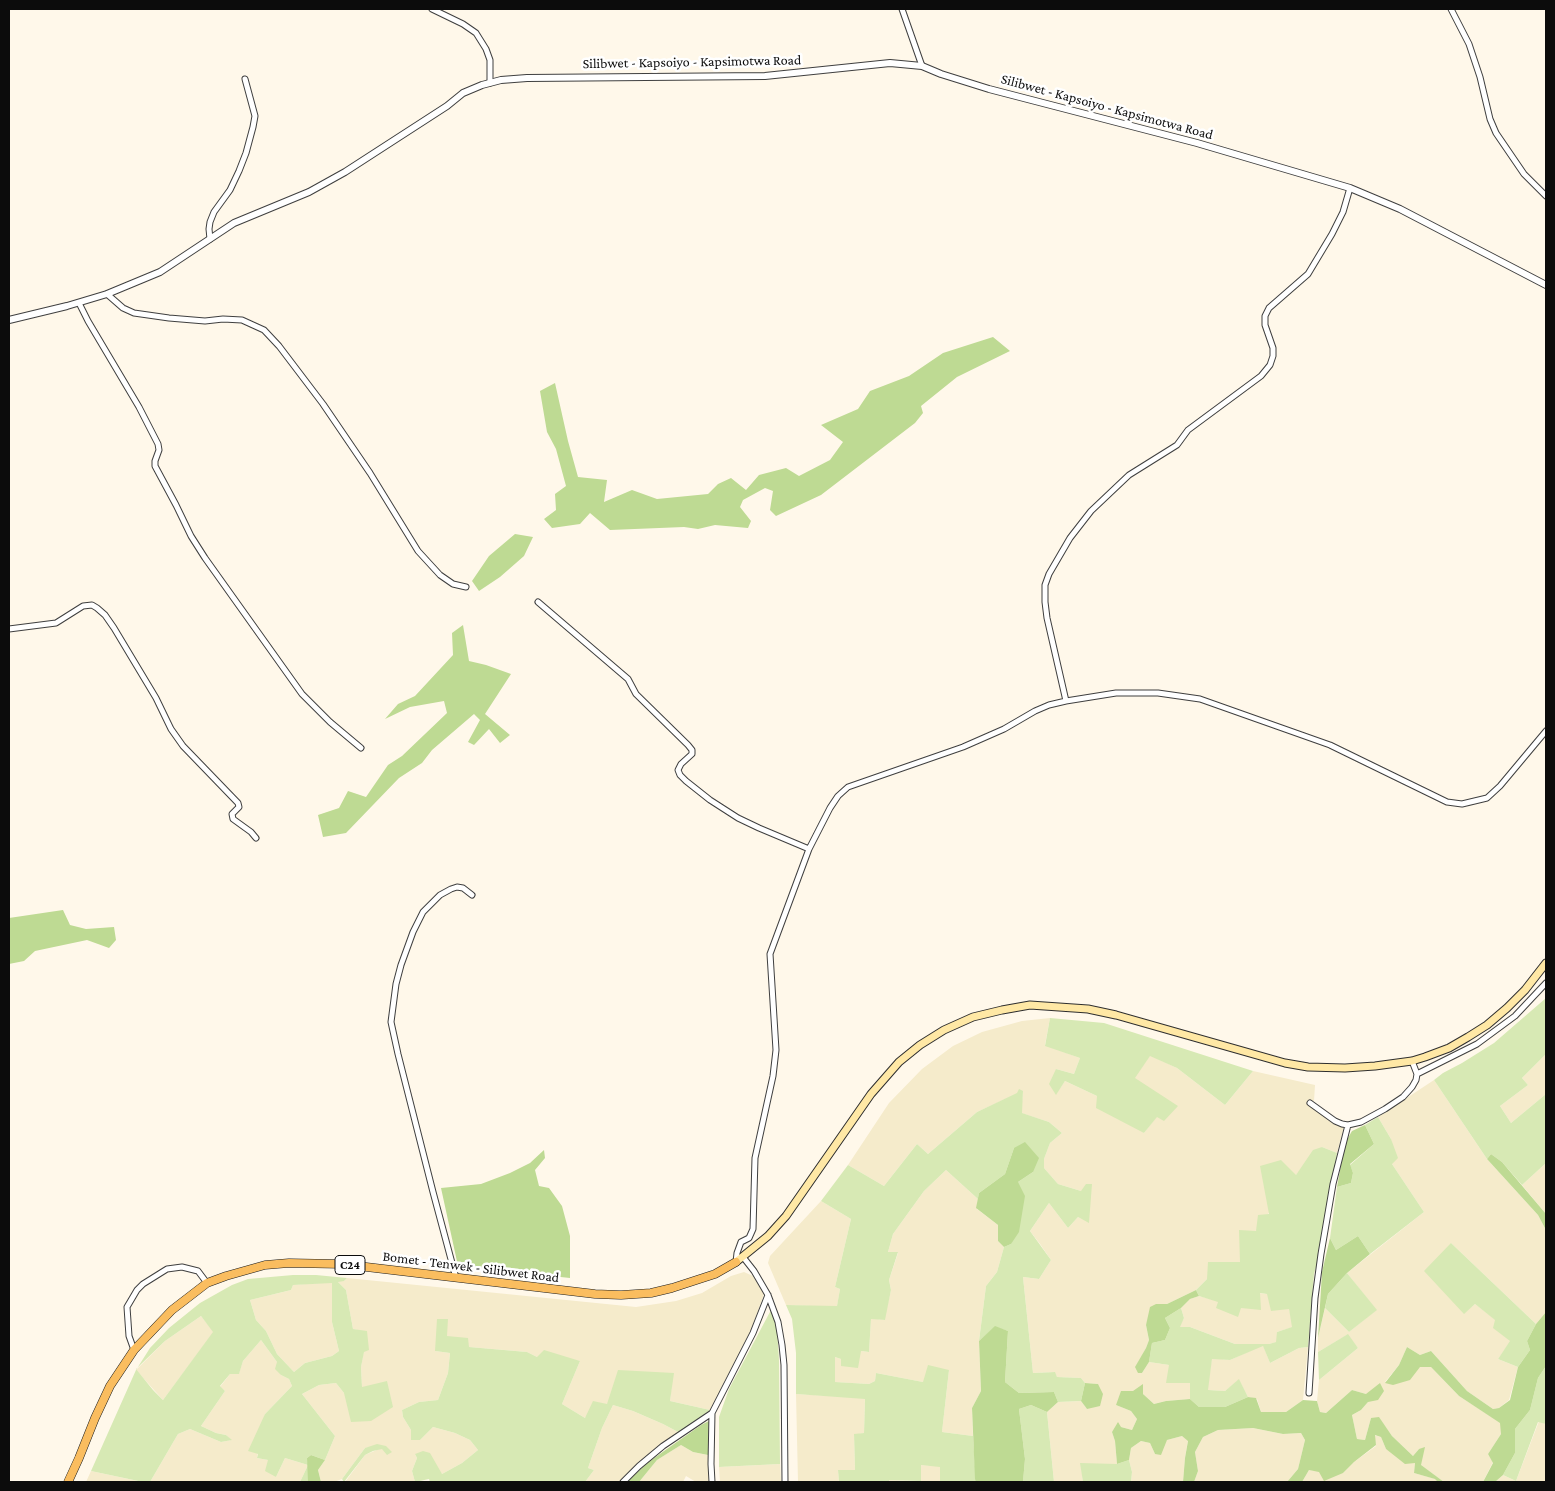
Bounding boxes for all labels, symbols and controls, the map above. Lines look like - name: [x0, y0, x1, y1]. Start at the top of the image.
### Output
- street label: Silibwet - Kapsoiyo - Kapsimotwa Road: [582, 52, 802, 72]
- street label: Silibwet - Kapsoiyo - Kapsimotwa Road: [999, 71, 1215, 143]
- street label: Bomet - Tenwek - Silibwet Road: [382, 1248, 560, 1286]
- road number: C24: [335, 1256, 365, 1274]

